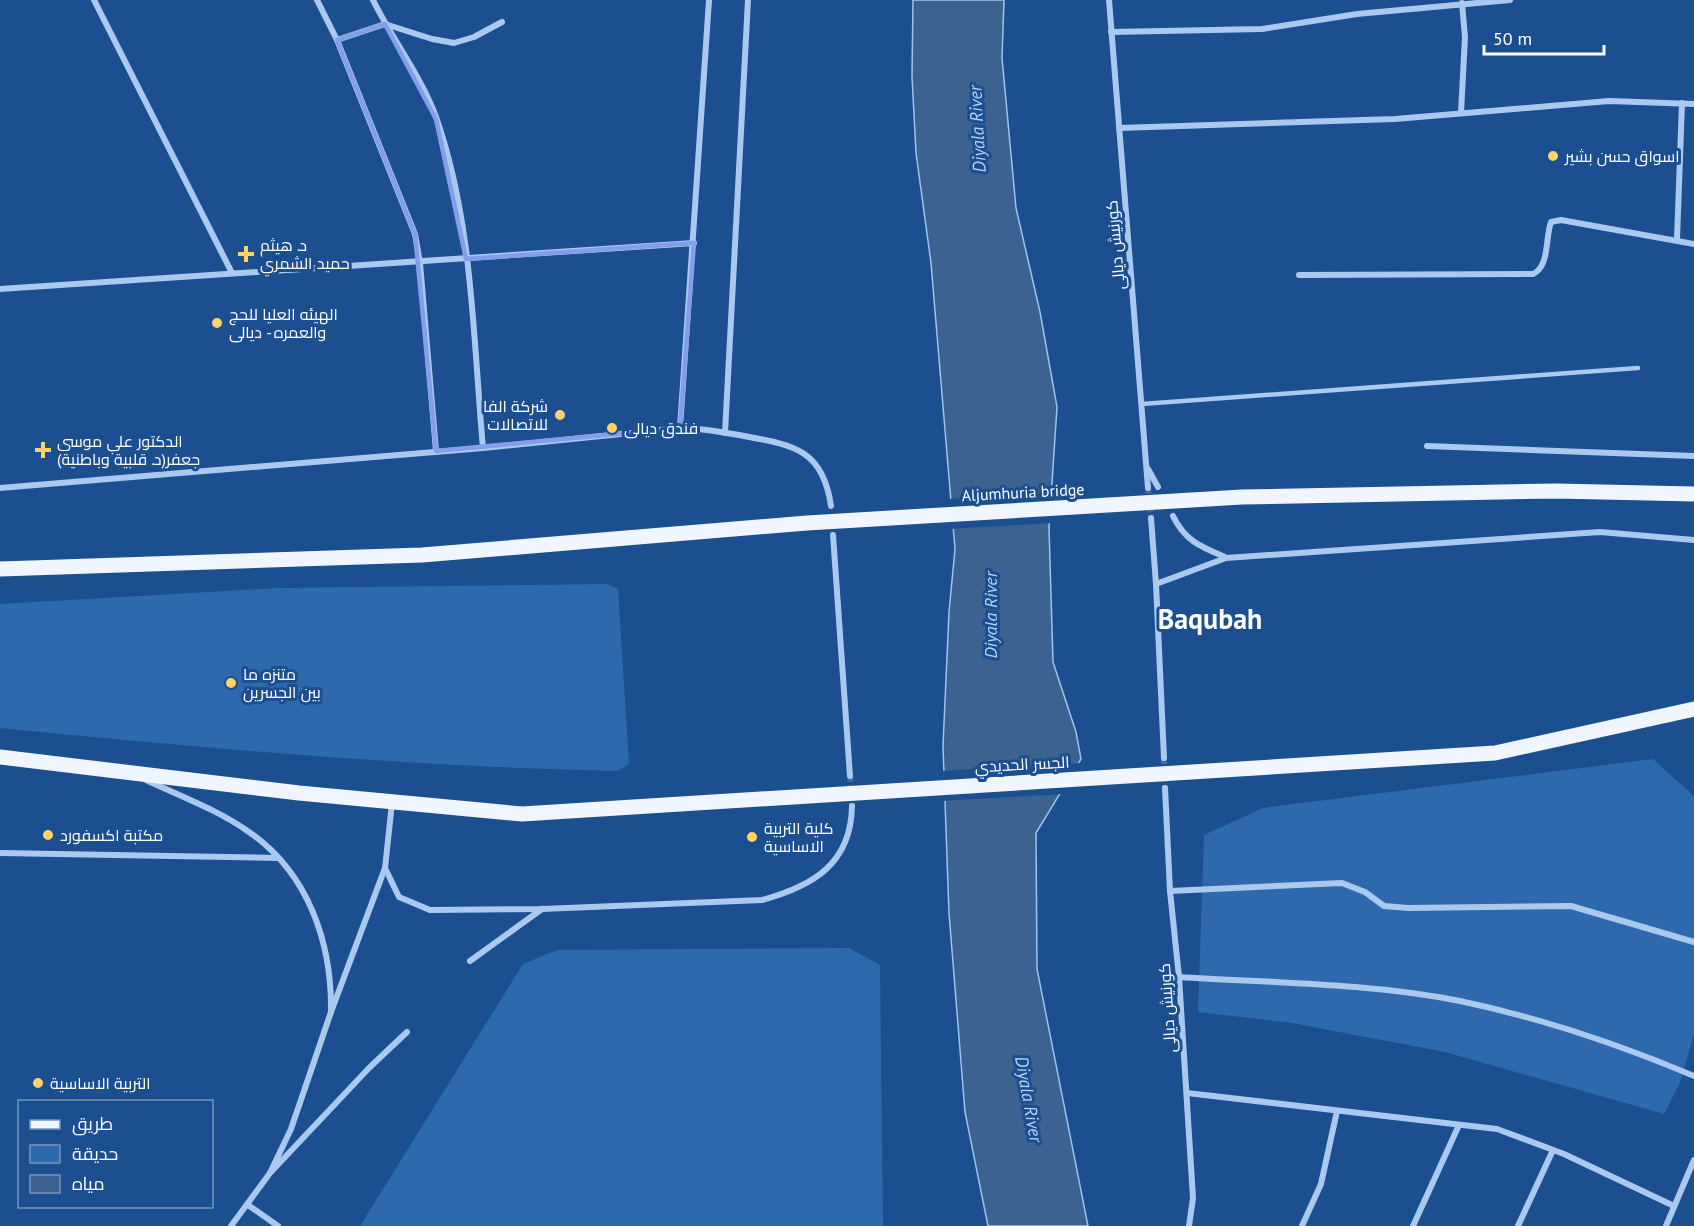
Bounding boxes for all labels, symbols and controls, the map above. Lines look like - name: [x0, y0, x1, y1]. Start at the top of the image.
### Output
- scale bar: [1484, 18, 1604, 56]
- text: 50 m: [1493, 27, 1532, 50]
- water label: Diyala River: [963, 84, 991, 173]
- place label: اسواق حسن بشير: [1564, 146, 1680, 167]
- marker: اسواق حسن بشير: [1546, 149, 1560, 163]
- street label: كورنيش ديالى: [1101, 199, 1130, 291]
- place label: د. هيثم حميد الشمري: [260, 235, 350, 277]
- marker: د. هيثم حميد الشمري: [237, 245, 255, 263]
- place label: الهيئه العليا للحج والعمره - ديالى: [229, 304, 338, 343]
- marker: الهيئه العليا للحج والعمره - ديالى: [210, 316, 224, 330]
- place label: شركة الفا للاتصالات: [483, 396, 548, 434]
- marker: شركة الفا للاتصالات: [553, 408, 567, 422]
- place label: فندق ديالى: [624, 418, 698, 439]
- marker: فندق ديالى: [605, 421, 619, 435]
- place label: الدكتور علي موسى جعفر(د. قلبية وباطنية): [57, 431, 200, 469]
- marker: الدكتور علي موسى جعفر(د. قلبية وباطنية): [34, 441, 52, 459]
- street label: Aljumhuria bridge: [961, 479, 1085, 505]
- water label: Diyala River: [979, 570, 1002, 659]
- district label: Baqubah: [1158, 600, 1262, 637]
- place label: متنزه ما بين الجسرين: [243, 664, 321, 703]
- marker: متنزه ما بين الجسرين: [224, 676, 238, 690]
- street label: الجسر الحديدي: [974, 752, 1070, 780]
- place label: كلية التربية الاساسية: [764, 818, 834, 856]
- place label: مكتبة اكسفورد: [60, 825, 163, 845]
- marker: مكتبة اكسفورد: [41, 828, 55, 842]
- marker: كلية التربية الاساسية: [745, 830, 759, 844]
- street label: كورنيش ديالى: [1154, 962, 1181, 1053]
- water label: Diyala River: [1010, 1054, 1048, 1145]
- place label: التربية الاساسية: [50, 1073, 150, 1093]
- marker: التربية الاساسية: [31, 1076, 45, 1090]
- legend: [18, 1100, 213, 1208]
- text: طريق: [72, 1112, 113, 1136]
- text: حديقة: [72, 1142, 118, 1165]
- text: مياه: [72, 1172, 105, 1195]

